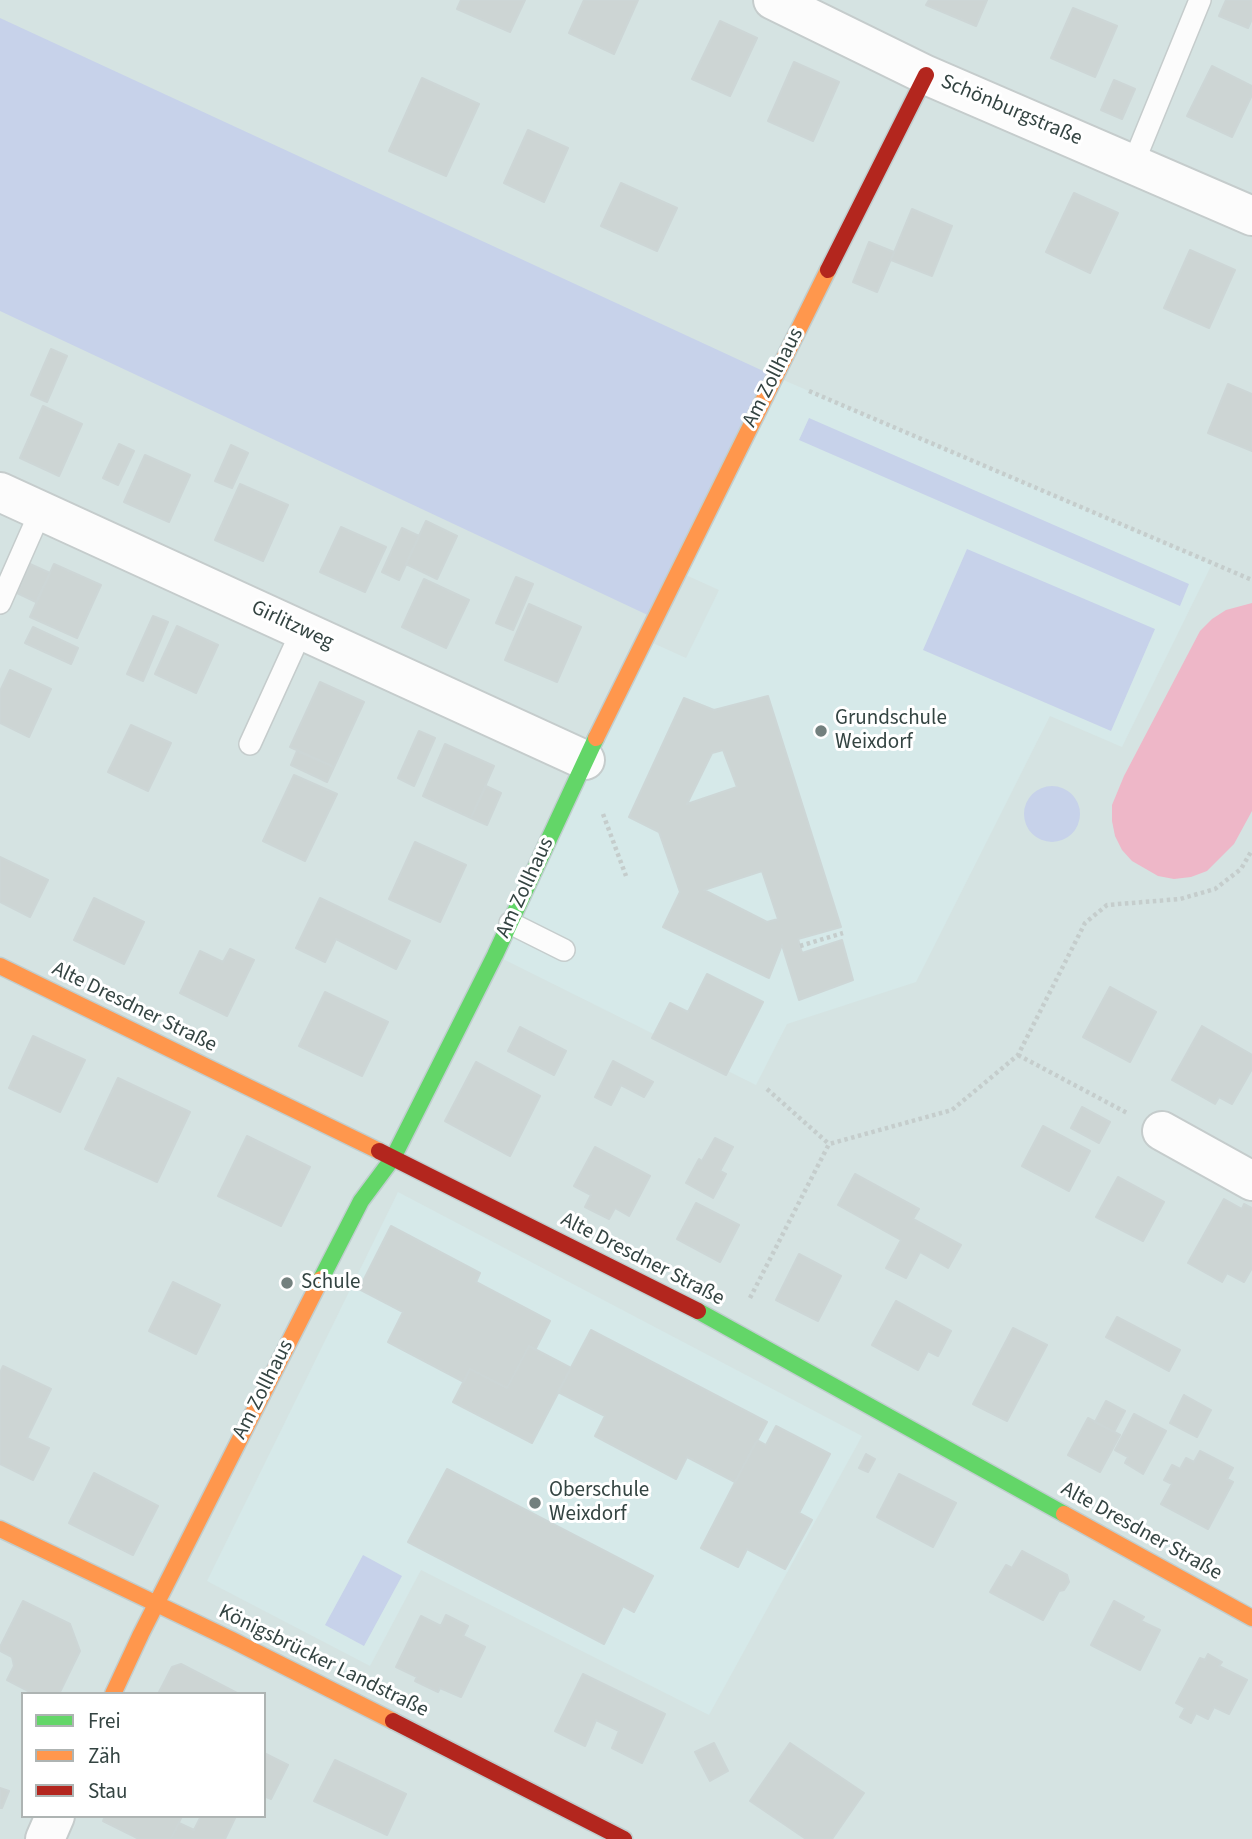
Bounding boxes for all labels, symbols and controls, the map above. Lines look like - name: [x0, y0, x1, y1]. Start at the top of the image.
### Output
- street label: Schönburgstraße: [937, 70, 1085, 152]
- street label: Am Zollhaus: [738, 324, 810, 432]
- street label: Girlitzweg: [247, 596, 337, 656]
- place label: Grundschule Weixdorf: [835, 706, 947, 756]
- marker: Grundschule Weixdorf: [813, 723, 829, 739]
- street label: Am Zollhaus: [492, 834, 560, 942]
- street label: Alte Dresdner Straße: [48, 957, 220, 1059]
- street label: Alte Dresdner Straße: [556, 1208, 728, 1312]
- place label: Schule: [301, 1270, 360, 1296]
- marker: Schule: [279, 1275, 295, 1291]
- street label: Am Zollhaus: [228, 1336, 300, 1444]
- street label: Alte Dresdner Straße: [1056, 1477, 1226, 1587]
- place label: Oberschule Weixdorf: [549, 1478, 649, 1528]
- marker: Oberschule Weixdorf: [527, 1495, 543, 1511]
- street label: Königsbrücker Landstraße: [214, 1600, 432, 1724]
- legend: [21, 1692, 266, 1818]
- text: Frei: [88, 1706, 121, 1736]
- text: Zäh: [88, 1741, 121, 1771]
- text: Stau: [88, 1776, 127, 1806]

